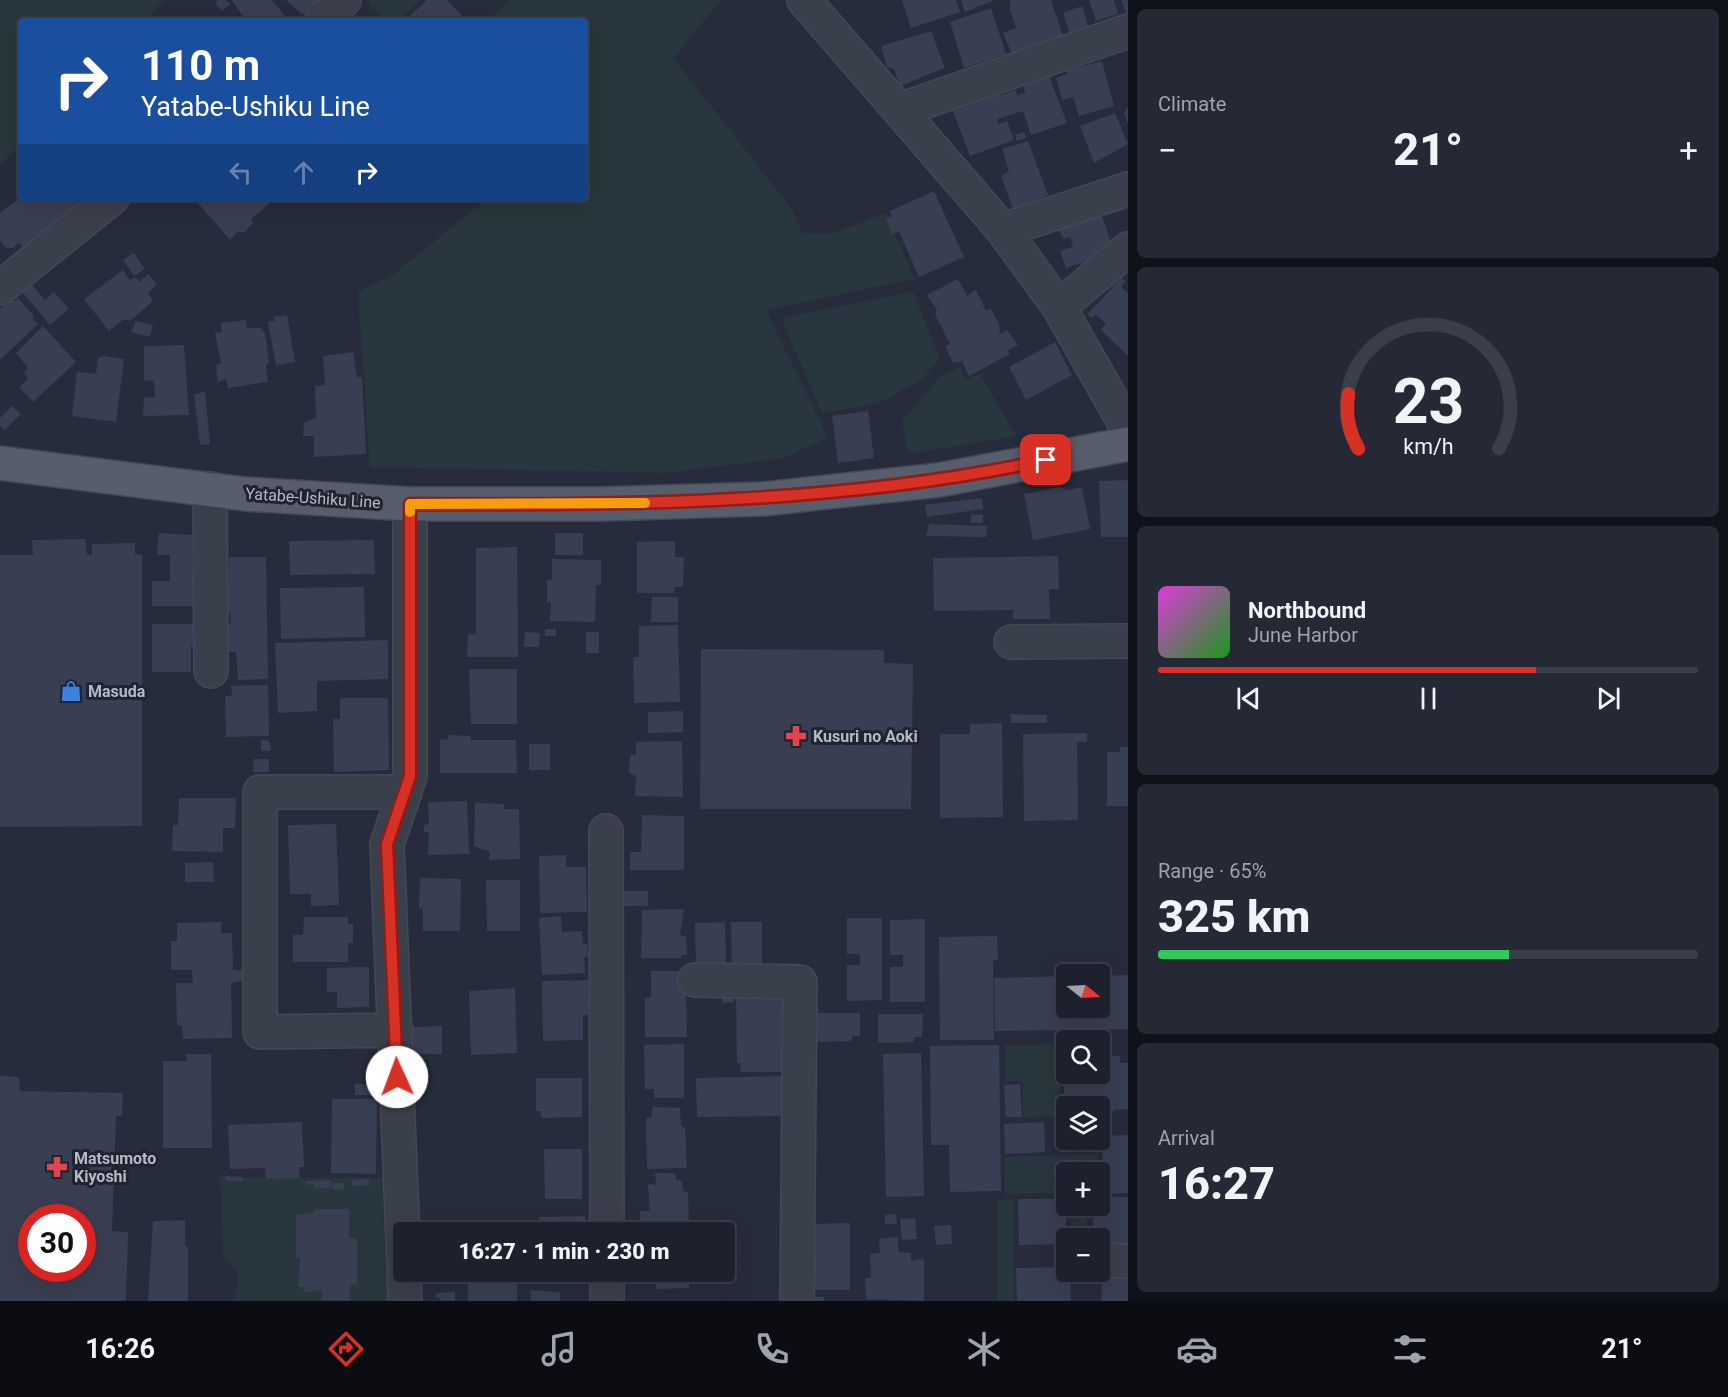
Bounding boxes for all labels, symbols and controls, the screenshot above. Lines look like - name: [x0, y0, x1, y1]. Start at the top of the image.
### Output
- text: 110 m: [141, 41, 260, 90]
- icon: right: [42, 42, 120, 120]
- text: Yatabe-Ushiku Line: [141, 91, 370, 123]
- text: Climate: [1158, 92, 1226, 116]
- text: 21°: [1393, 123, 1463, 176]
- text: −: [1158, 131, 1177, 170]
- text: +: [1679, 131, 1698, 170]
- icon: left: [224, 156, 257, 189]
- icon: ahead: [287, 156, 320, 189]
- icon: right: [350, 156, 383, 189]
- text: 23: [1392, 365, 1464, 438]
- pin: [1020, 434, 1071, 485]
- text: km/h: [1403, 435, 1453, 460]
- icon: arrive: [1029, 443, 1062, 476]
- street label: Yatabe-Ushiku Line: [245, 484, 381, 512]
- text: Northbound: [1248, 598, 1366, 623]
- text: June Harbor: [1248, 623, 1358, 647]
- shop icon: Masuda: [59, 679, 83, 703]
- place label: Masuda: [88, 682, 146, 701]
- icon: previous: [1232, 682, 1265, 715]
- icon: pause: [1412, 682, 1445, 715]
- icon: next: [1592, 682, 1625, 715]
- pharmacy icon: Kusuri no Aoki: [784, 724, 808, 748]
- place label: Kusuri no Aoki: [813, 727, 918, 746]
- text: Range · 65%: [1158, 859, 1266, 883]
- text: 325 km: [1158, 890, 1310, 943]
- north arrow: [1056, 964, 1110, 1018]
- map controls: [1056, 964, 1110, 1282]
- button: search: [1056, 1030, 1110, 1084]
- position arrow: [365, 1045, 429, 1109]
- button: layers: [1056, 1096, 1110, 1150]
- text: Arrival: [1158, 1126, 1215, 1150]
- place label: Matsumoto Kiyoshi: [74, 1149, 156, 1186]
- pharmacy icon: Matsumoto Kiyoshi: [45, 1155, 69, 1179]
- text: 16:27: [1158, 1157, 1275, 1210]
- button: +: [1056, 1162, 1110, 1216]
- speed limit sign: 30: [18, 1204, 96, 1282]
- button: −: [1056, 1228, 1110, 1282]
- text: 16:27 · 1 min · 230 m: [459, 1239, 669, 1264]
- icon: directions: [325, 1328, 367, 1370]
- icon: music: [538, 1328, 580, 1370]
- icon: phone: [751, 1328, 793, 1370]
- icon: climate: [963, 1328, 1005, 1370]
- icon: car: [1176, 1328, 1218, 1370]
- icon: filters: [1389, 1328, 1431, 1370]
- text: 16:26: [85, 1333, 155, 1365]
- text: 21°: [1601, 1333, 1643, 1365]

